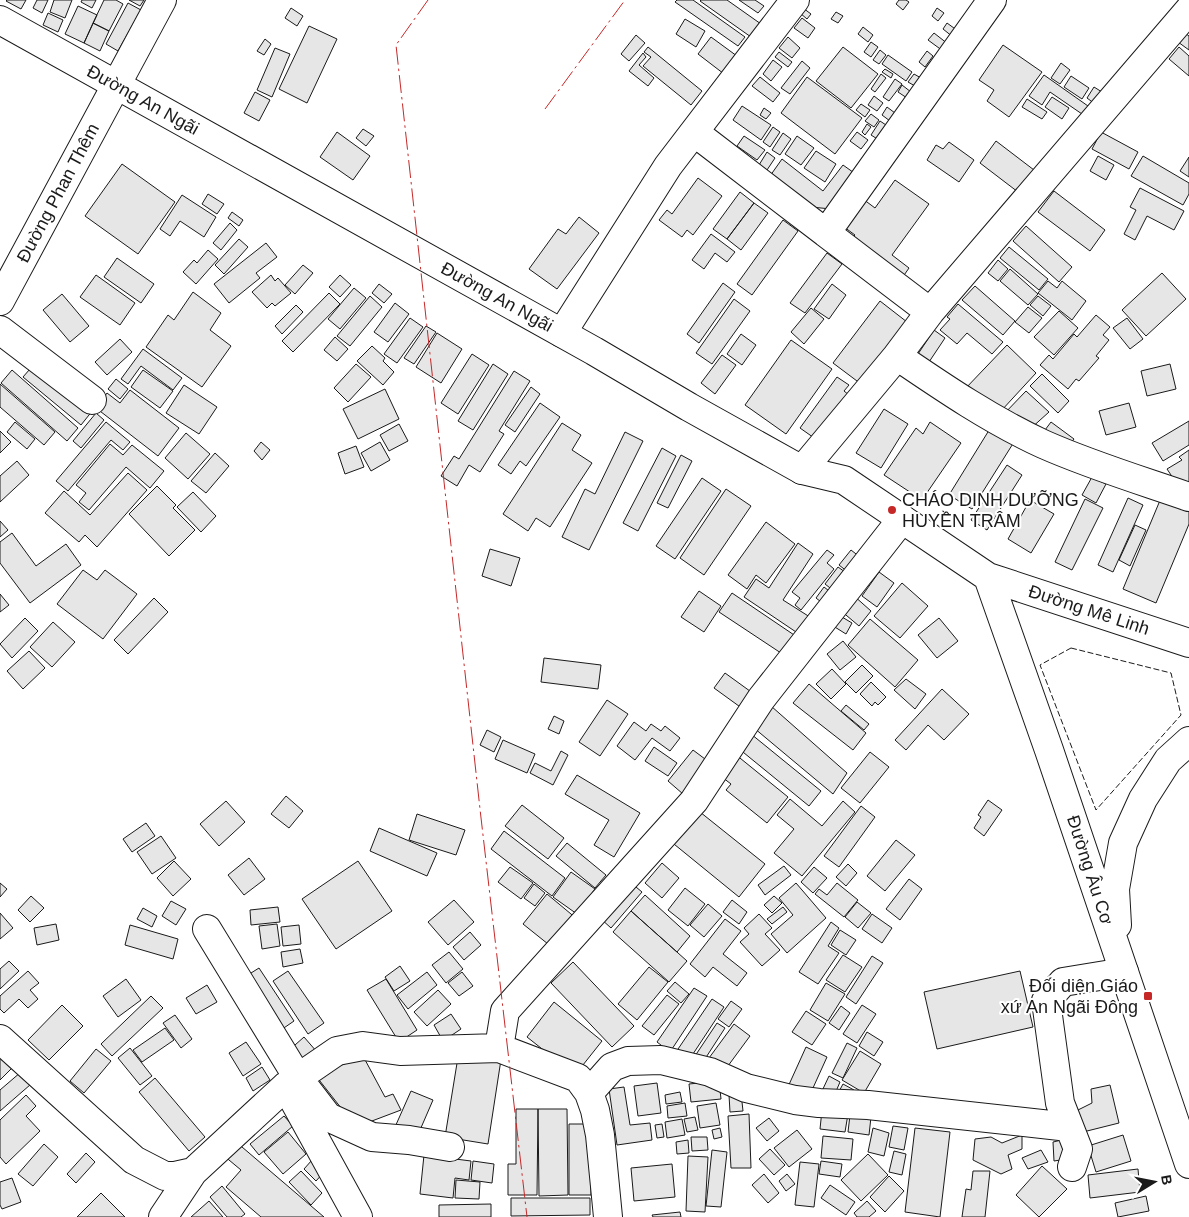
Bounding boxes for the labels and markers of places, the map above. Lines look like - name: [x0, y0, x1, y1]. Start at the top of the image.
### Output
- place label: CHÁO DINH DƯỠNG HUYỀN TRÂM: [902, 489, 1079, 531]
- marker: CHÁO DINH DƯỠNG HUYỀN TRÂM: [886, 504, 898, 516]
- place label: Đối diện Giáo xứ An Ngãi Đông: [1001, 976, 1138, 1017]
- marker: Đối diện Giáo xứ An Ngãi Đông: [1142, 990, 1154, 1002]

